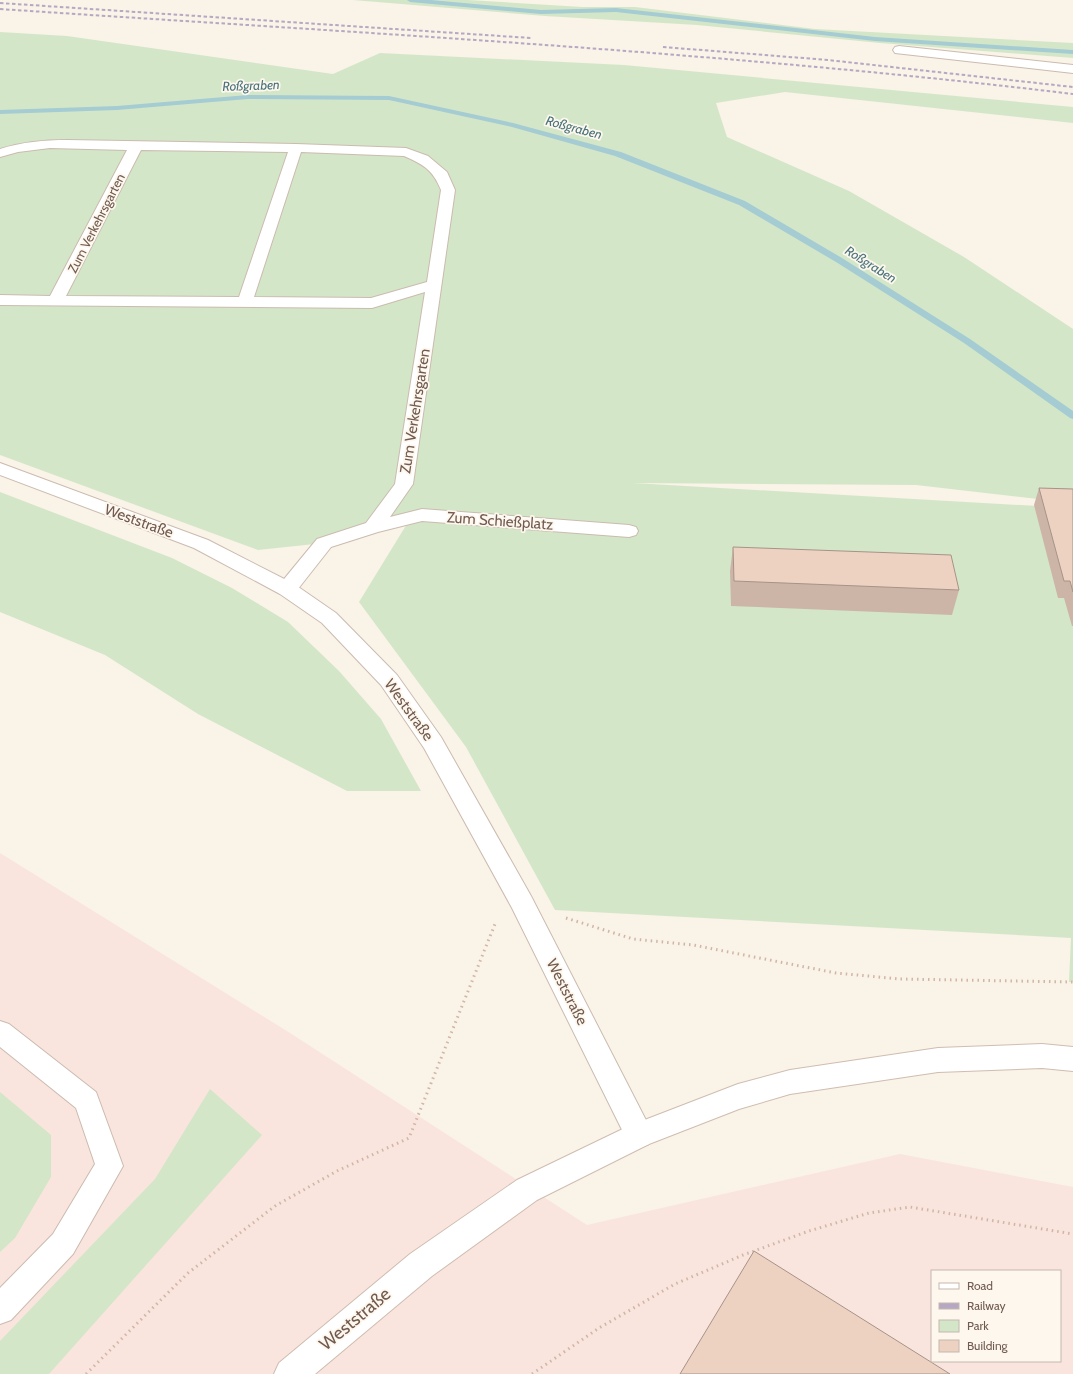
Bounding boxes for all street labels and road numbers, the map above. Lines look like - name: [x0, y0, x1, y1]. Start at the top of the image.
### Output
- street label: Zum Verkehrsgarten: [64, 171, 128, 275]
- street label: Zum Verkehrsgarten: [396, 347, 434, 475]
- street label: Weststraße: [102, 500, 176, 542]
- street label: Zum Schießplatz: [446, 508, 554, 534]
- street label: Weststraße: [381, 676, 438, 745]
- street label: Weststraße: [543, 956, 591, 1028]
- street label: Weststraße: [315, 1283, 395, 1355]

